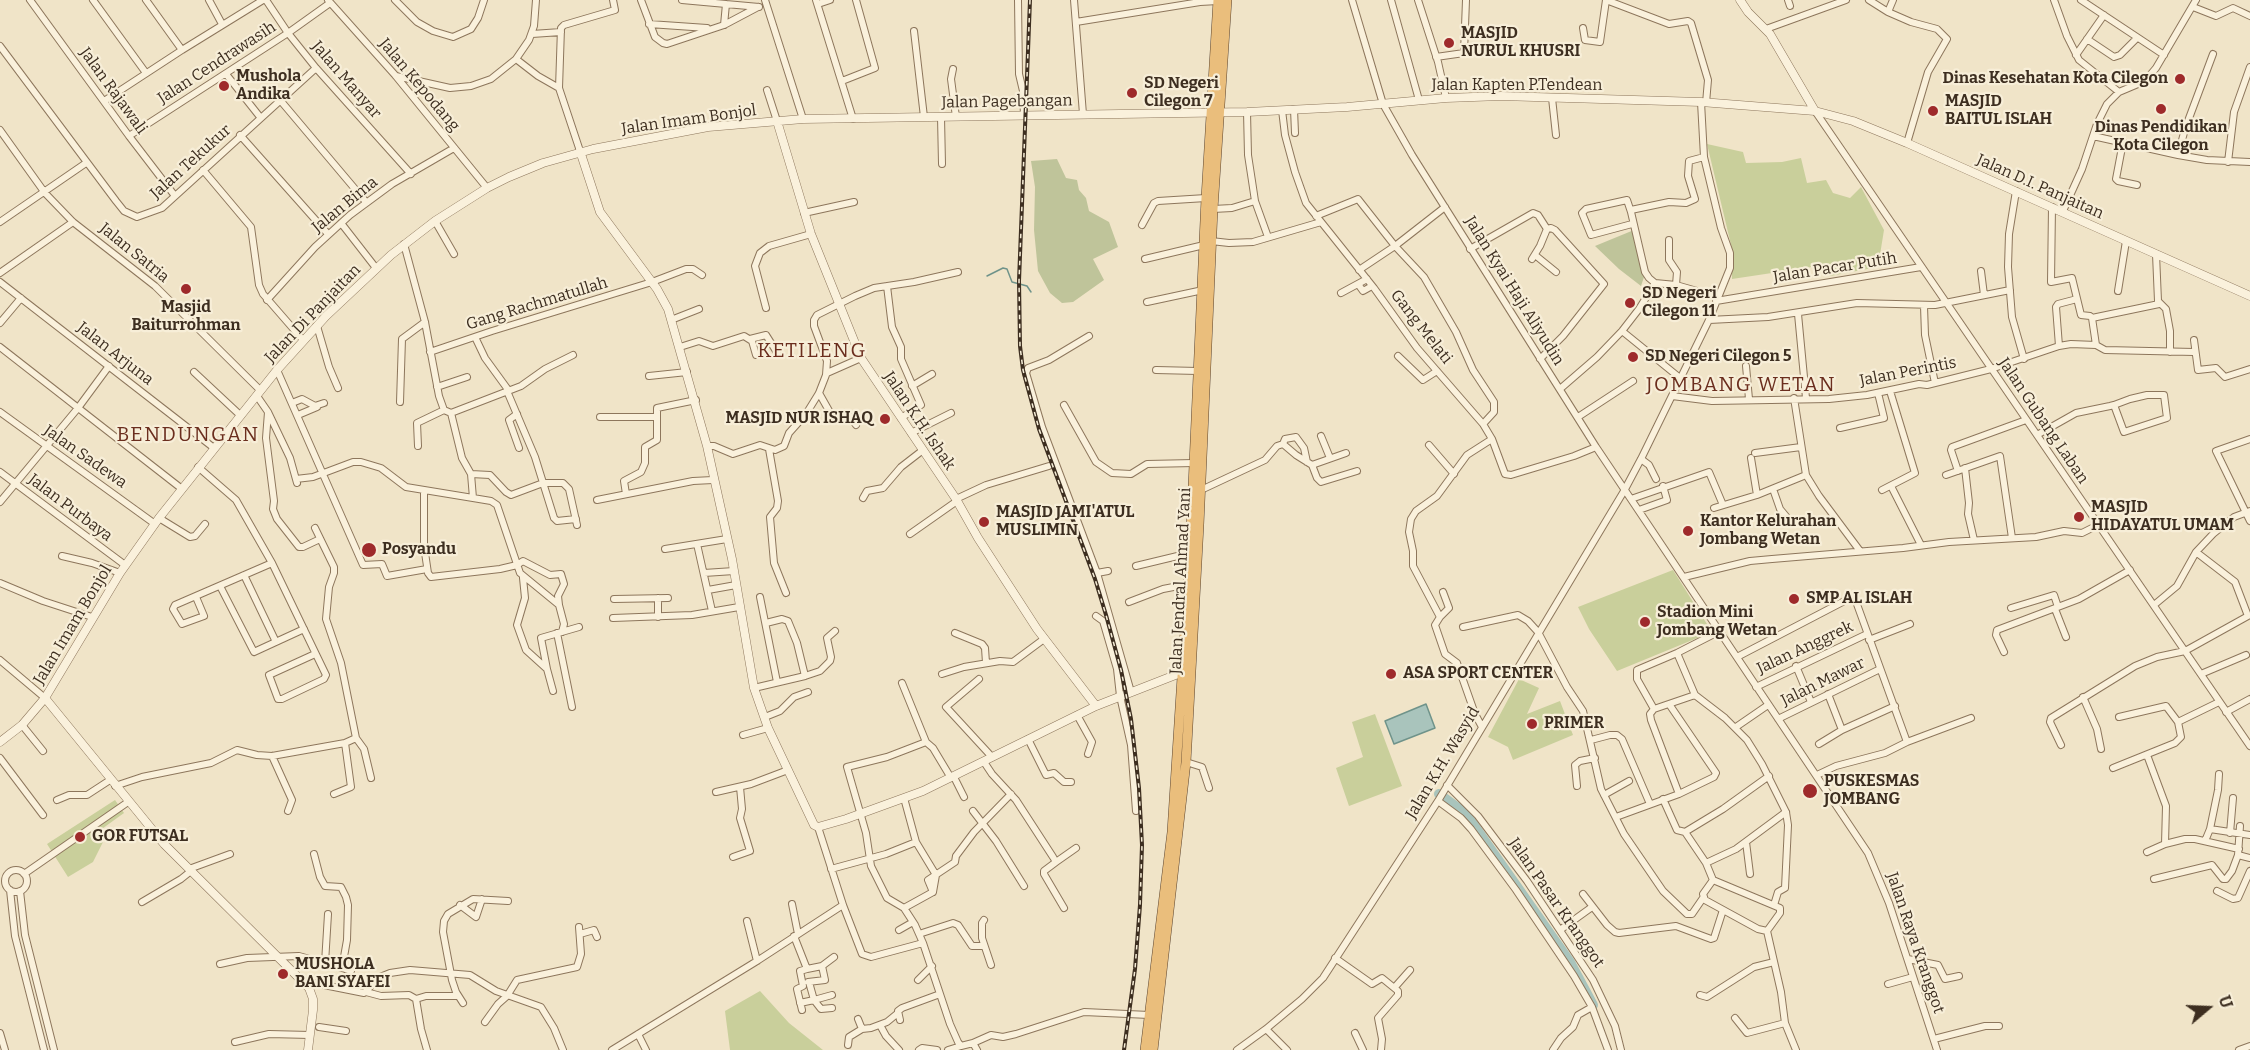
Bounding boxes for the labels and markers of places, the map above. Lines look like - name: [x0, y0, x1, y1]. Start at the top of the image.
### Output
- place label: MASJID NURUL KHUSRI: [1461, 24, 1580, 62]
- marker: MASJID NURUL KHUSRI: [1442, 36, 1456, 50]
- place label: Mushola Andika: [236, 67, 301, 105]
- place label: Dinas Kesehatan Kota Cilegon: [1943, 69, 2168, 89]
- marker: Dinas Kesehatan Kota Cilegon: [2173, 72, 2187, 86]
- place label: SD Negeri Cilegon 7: [1144, 74, 1219, 112]
- marker: Mushola Andika: [217, 79, 231, 93]
- marker: SD Negeri Cilegon 7: [1125, 86, 1139, 100]
- place label: MASJID BAITUL ISLAH: [1945, 92, 2052, 130]
- marker: Dinas Pendidikan Kota Cilegon: [2154, 102, 2168, 116]
- marker: MASJID BAITUL ISLAH: [1926, 104, 1940, 118]
- place label: Dinas Pendidikan Kota Cilegon: [2095, 118, 2227, 156]
- marker: Masjid Baiturrohman: [179, 282, 193, 296]
- place label: SD Negeri Cilegon 11: [1642, 284, 1717, 322]
- marker: SD Negeri Cilegon 11: [1623, 296, 1637, 310]
- place label: Masjid Baiturrohman: [131, 298, 241, 336]
- place label: SD Negeri Cilegon 5: [1645, 347, 1791, 367]
- marker: SD Negeri Cilegon 5: [1626, 350, 1640, 364]
- place label: MASJID NUR ISHAQ: [726, 409, 873, 429]
- marker: MASJID NUR ISHAQ: [878, 412, 892, 426]
- place label: MASJID HIDAYATUL UMAM: [2091, 498, 2234, 536]
- place label: MASJID JAMI'ATUL MUSLIMIN: [996, 503, 1134, 541]
- marker: MASJID HIDAYATUL UMAM: [2072, 510, 2086, 524]
- place label: Kantor Kelurahan Jombang Wetan: [1700, 512, 1836, 550]
- marker: MASJID JAMI'ATUL MUSLIMIN: [977, 515, 991, 529]
- marker: Kantor Kelurahan Jombang Wetan: [1681, 524, 1695, 538]
- place label: Posyandu: [382, 540, 456, 560]
- marker: Posyandu: [360, 541, 378, 559]
- place label: SMP AL ISLAH: [1806, 589, 1912, 609]
- marker: SMP AL ISLAH: [1787, 592, 1801, 606]
- place label: Stadion Mini Jombang Wetan: [1657, 603, 1777, 641]
- marker: Stadion Mini Jombang Wetan: [1638, 615, 1652, 629]
- place label: ASA SPORT CENTER: [1403, 664, 1553, 684]
- marker: ASA SPORT CENTER: [1384, 667, 1398, 681]
- place label: PRIMER: [1544, 714, 1604, 734]
- marker: PRIMER: [1525, 717, 1539, 731]
- place label: PUSKESMAS JOMBANG: [1824, 772, 1919, 810]
- marker: PUSKESMAS JOMBANG: [1801, 782, 1819, 800]
- place label: GOR FUTSAL: [92, 827, 188, 847]
- marker: GOR FUTSAL: [73, 830, 87, 844]
- place label: MUSHOLA BANI SYAFEI: [295, 955, 390, 993]
- marker: MUSHOLA BANI SYAFEI: [276, 967, 290, 981]

